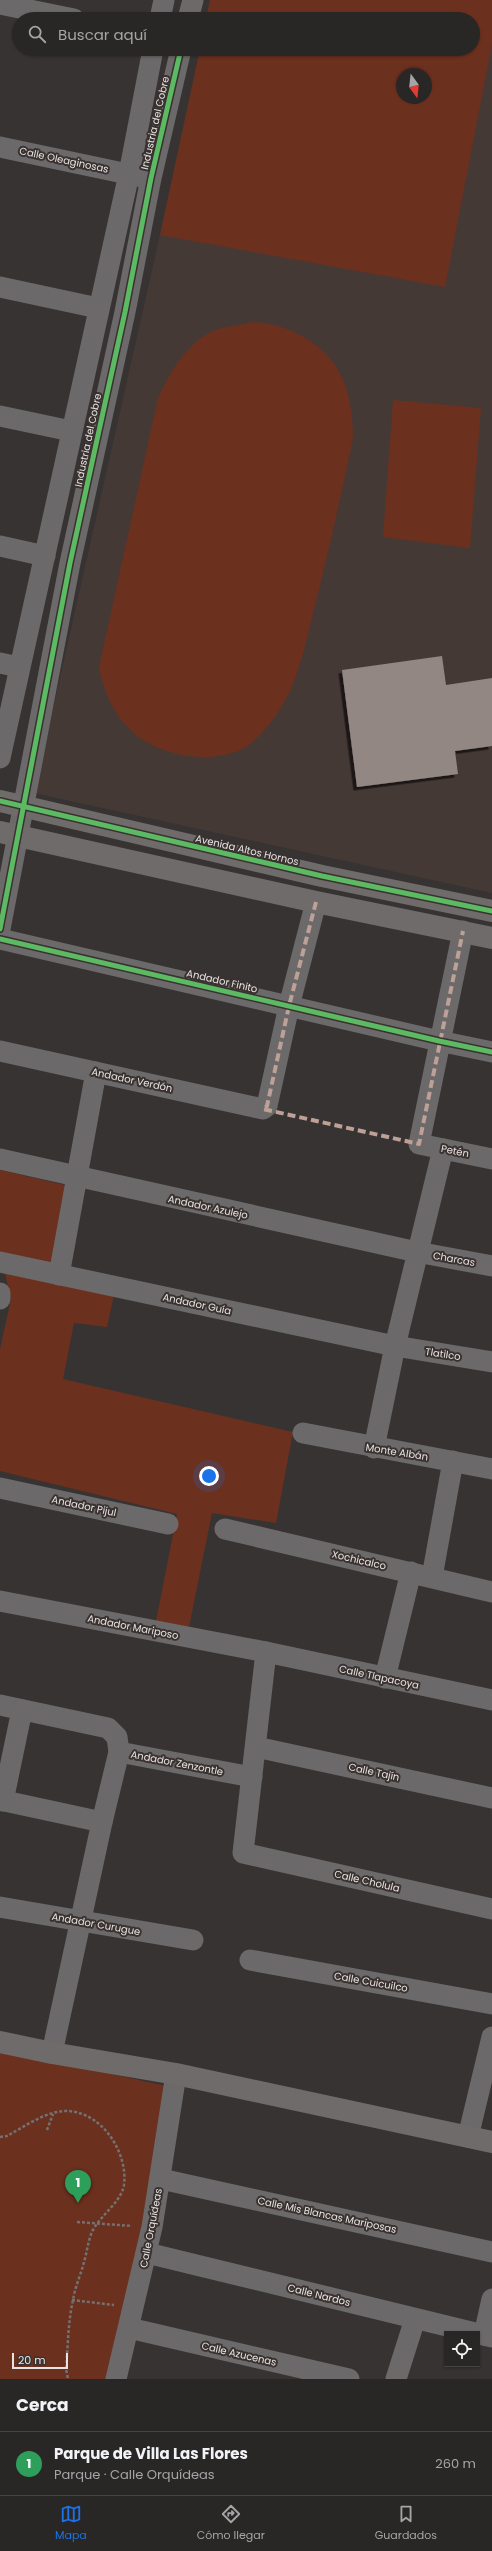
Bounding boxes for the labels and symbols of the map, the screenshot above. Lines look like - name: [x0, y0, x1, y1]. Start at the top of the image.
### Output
- north arrow: [396, 68, 432, 104]
- street label: Industria del Cobre: [137, 75, 173, 171]
- street label: Calle Oleaginosas: [18, 143, 110, 177]
- street label: Industria del Cobre: [71, 392, 105, 488]
- street label: Avenida Altos Hornos: [194, 831, 300, 869]
- street label: Andador Finito: [185, 966, 259, 996]
- street label: Andador Verdón: [90, 1064, 174, 1096]
- street label: Petén: [440, 1141, 470, 1161]
- street label: Andador Azulejo: [167, 1191, 249, 1223]
- street label: Charcas: [432, 1248, 476, 1270]
- street label: Andador Guía: [161, 1289, 233, 1319]
- street label: Tlatilco: [424, 1344, 462, 1364]
- street label: Monte Albán: [365, 1440, 429, 1464]
- your location: [199, 1466, 219, 1486]
- street label: Andador Pijul: [50, 1492, 118, 1520]
- street label: Xochicalco: [330, 1546, 388, 1574]
- street label: Andador Mariposo: [86, 1611, 180, 1643]
- street label: Calle Tlapacoya: [338, 1661, 420, 1693]
- street label: Andador Zenzontle: [129, 1747, 225, 1779]
- street label: Calle Tajín: [347, 1759, 401, 1785]
- street label: Calle Cholula: [333, 1866, 401, 1896]
- street label: Andador Curugue: [50, 1909, 142, 1939]
- street label: Calle Cuicuilco: [333, 1968, 409, 1996]
- pin: 1: [65, 2170, 91, 2203]
- street label: Calle Orquídeas: [136, 2187, 166, 2269]
- street label: Calle Mis Blancas Mariposas: [256, 2193, 398, 2237]
- street label: Calle Nardos: [286, 2280, 352, 2310]
- street label: Calle Azucenas: [200, 2338, 278, 2370]
- scale bar: [12, 2351, 68, 2370]

